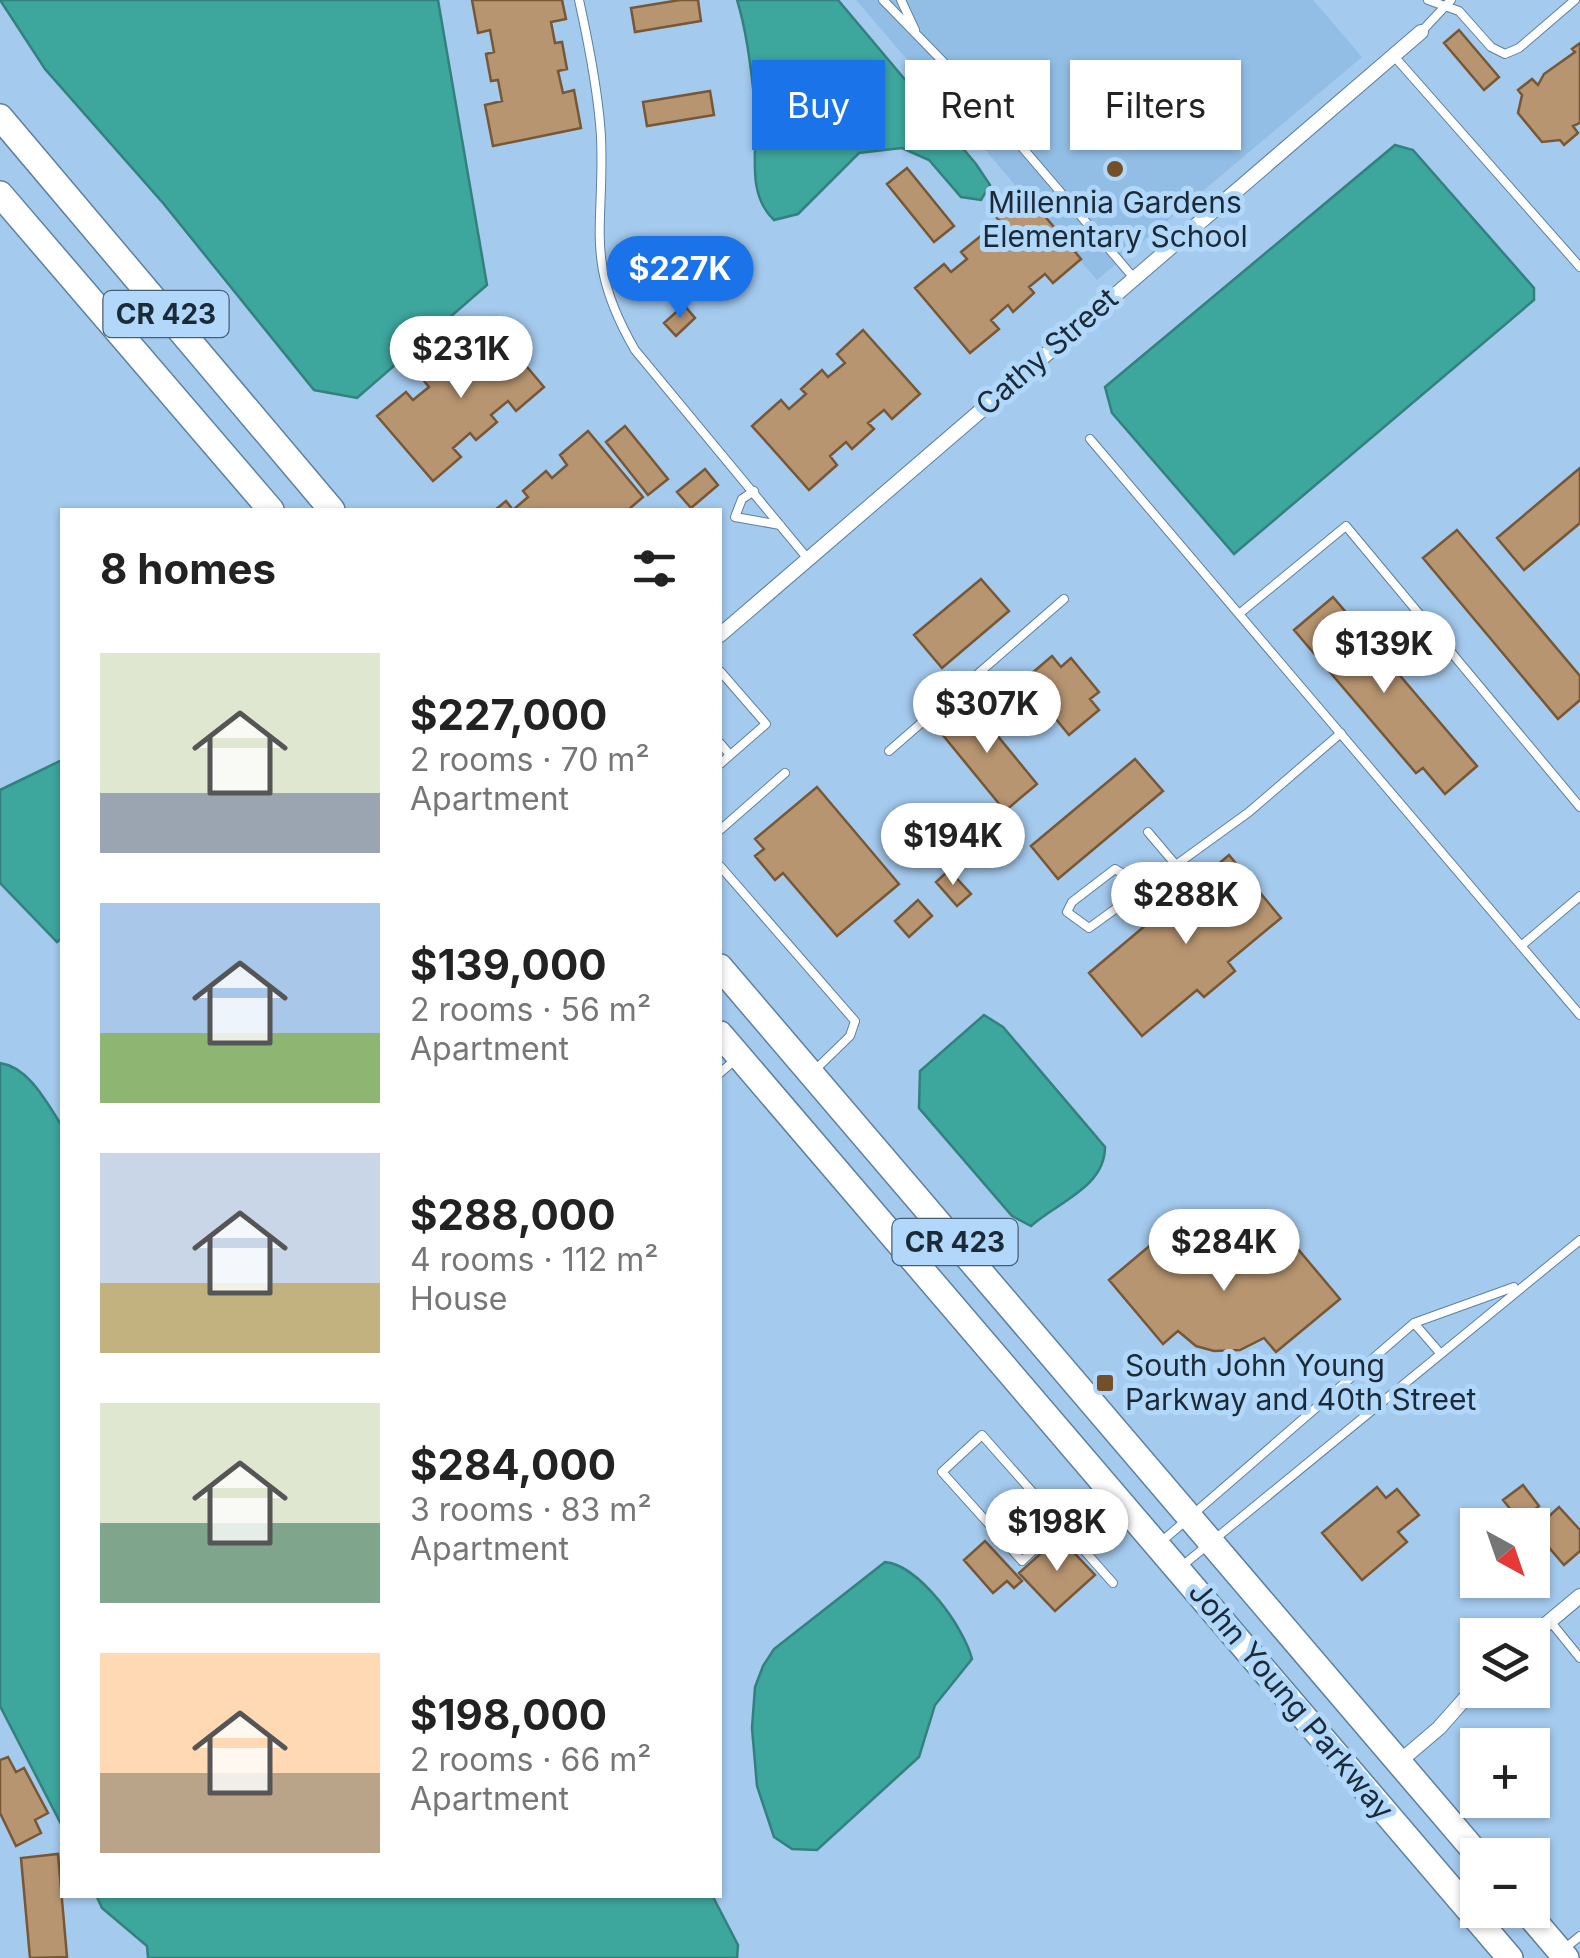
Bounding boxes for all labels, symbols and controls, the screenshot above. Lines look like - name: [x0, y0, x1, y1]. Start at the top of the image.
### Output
- chip: Buy: [752, 60, 885, 150]
- chip: Rent: [905, 60, 1050, 150]
- chip: Filters: [1070, 60, 1241, 150]
- marker: Millennia Gardens Elementary School: [1104, 158, 1126, 180]
- place label: Millennia Gardens Elementary School: [982, 184, 1248, 254]
- pin: $227K: [610, 236, 750, 321]
- text: $227K: [629, 249, 731, 288]
- street label: Cathy Street: [968, 280, 1125, 423]
- road number: CR 423: [104, 291, 228, 337]
- pin: $231K: [391, 316, 531, 401]
- text: $231K: [412, 329, 510, 368]
- icon: filters: [627, 541, 682, 596]
- text: 8 homes: [100, 543, 276, 594]
- pin: $139K: [1314, 611, 1454, 696]
- text: $139K: [1334, 624, 1434, 663]
- pin: $307K: [917, 671, 1057, 756]
- text: $307K: [935, 684, 1039, 723]
- text: $227,000: [410, 689, 607, 740]
- icon: home: [180, 693, 300, 813]
- text: 2 rooms · 70 m²: [410, 740, 650, 779]
- text: Apartment: [410, 779, 569, 818]
- pin: $194K: [883, 803, 1023, 888]
- text: $194K: [903, 816, 1003, 855]
- pin: $288K: [1116, 862, 1256, 947]
- text: $288K: [1133, 875, 1239, 914]
- text: $139,000: [410, 939, 607, 990]
- icon: home: [180, 943, 300, 1063]
- text: 2 rooms · 56 m²: [410, 990, 651, 1029]
- text: Apartment: [410, 1029, 569, 1068]
- text: $288,000: [410, 1189, 616, 1240]
- icon: home: [180, 1193, 300, 1313]
- pin: $284K: [1154, 1209, 1294, 1294]
- road number: CR 423: [892, 1219, 1018, 1265]
- text: $284K: [1171, 1222, 1277, 1261]
- text: 4 rooms · 112 m²: [410, 1240, 658, 1279]
- text: House: [410, 1279, 507, 1318]
- place label: South John Young Parkway and 40th Street: [1125, 1347, 1476, 1417]
- marker: South John Young Parkway and 40th Street: [1094, 1372, 1116, 1394]
- text: $284,000: [410, 1439, 616, 1490]
- icon: home: [180, 1443, 300, 1563]
- pin: $198K: [987, 1489, 1127, 1574]
- text: 3 rooms · 83 m²: [410, 1490, 652, 1529]
- text: $198K: [1007, 1502, 1107, 1541]
- north arrow: [1460, 1508, 1550, 1598]
- map controls: [1460, 1508, 1550, 1928]
- text: Apartment: [410, 1529, 569, 1568]
- street label: John Young Parkway: [1182, 1574, 1402, 1827]
- button: layers: [1460, 1618, 1550, 1708]
- text: $198,000: [410, 1689, 607, 1740]
- icon: home: [180, 1693, 300, 1813]
- button: +: [1460, 1728, 1550, 1818]
- text: 2 rooms · 66 m²: [410, 1740, 651, 1779]
- text: Apartment: [410, 1779, 569, 1818]
- button: −: [1460, 1838, 1550, 1928]

